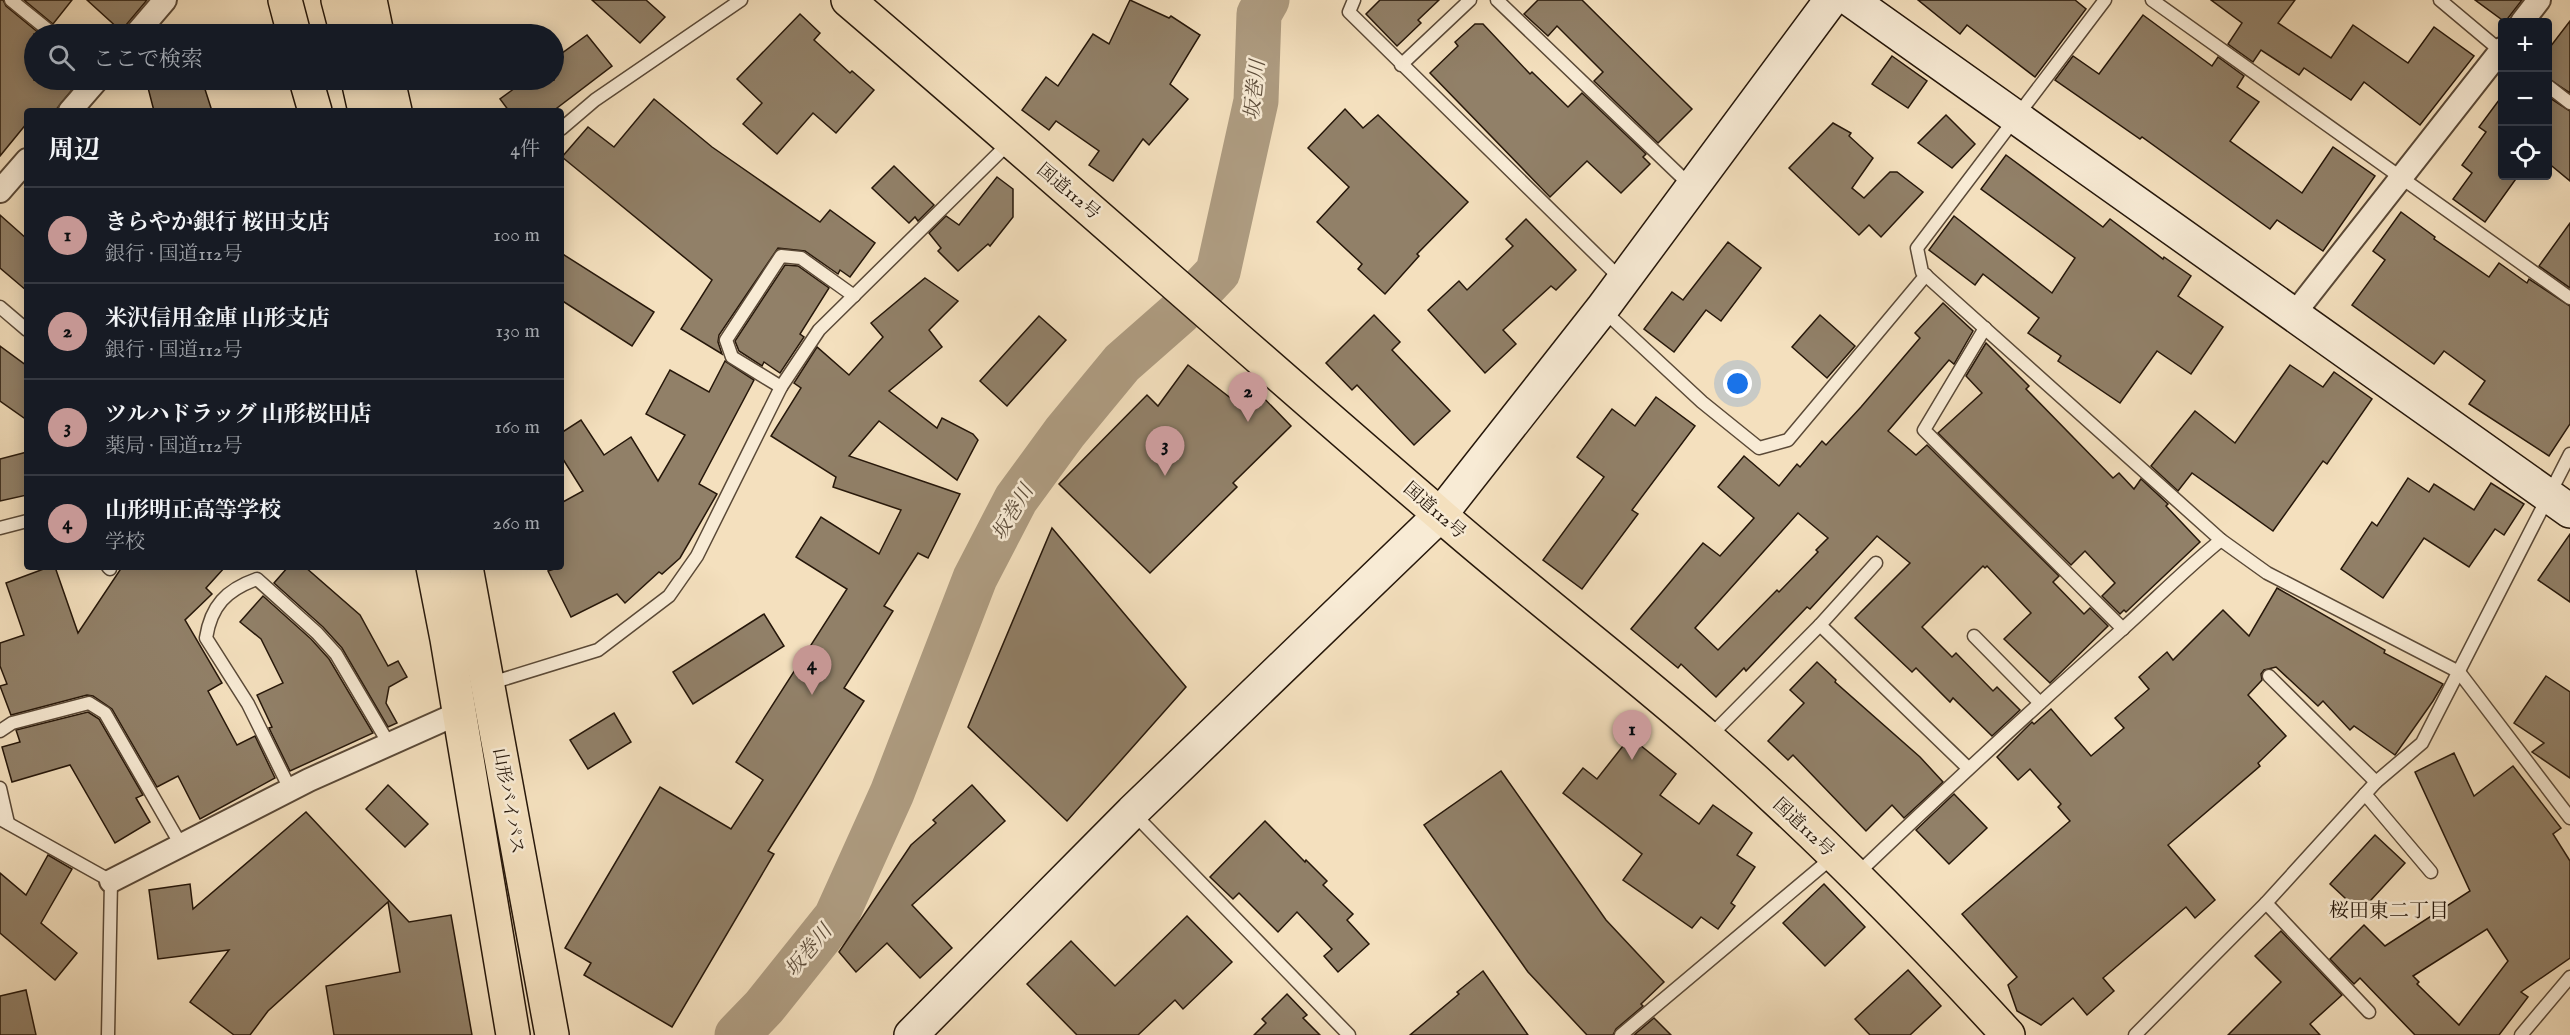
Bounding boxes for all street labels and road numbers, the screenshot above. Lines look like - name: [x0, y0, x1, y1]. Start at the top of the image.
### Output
- street label: 国道112号: [1032, 159, 1104, 225]
- street label: 国道112号: [1398, 478, 1470, 545]
- street label: 山形バイパス: [487, 746, 528, 856]
- street label: 国道112号: [1767, 794, 1839, 862]

